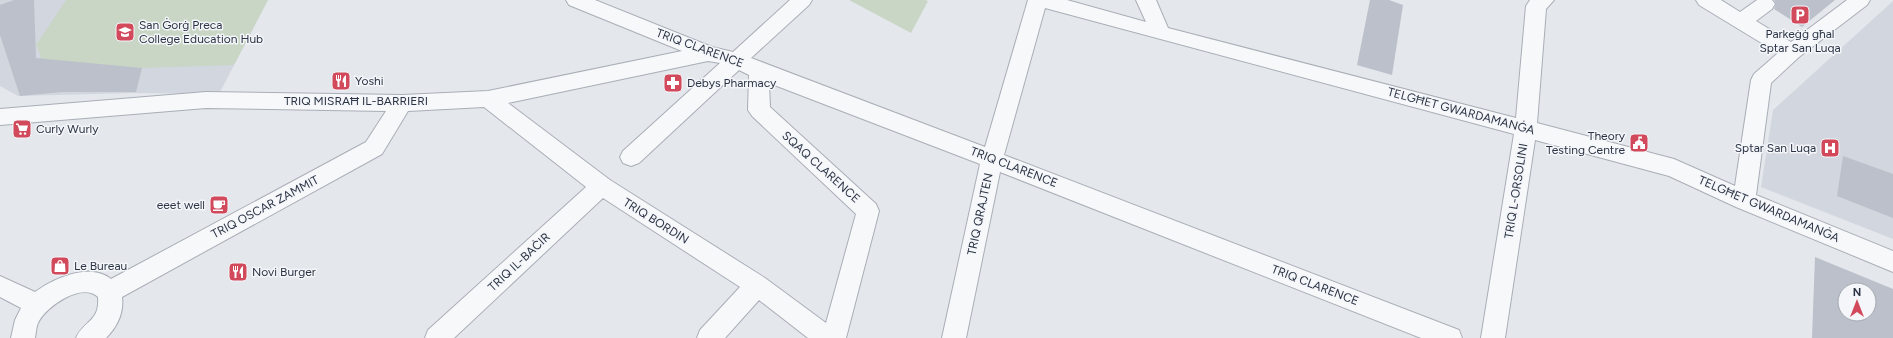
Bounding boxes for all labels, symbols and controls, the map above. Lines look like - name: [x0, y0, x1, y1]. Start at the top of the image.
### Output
- parking icon: Parkeġġ għal Sptar San Luqa: [1789, 4, 1811, 26]
- place label: San Ġorġ Preca College Education Hub: [139, 18, 263, 46]
- school or university icon: San Ġorġ Preca College Education Hub: [114, 21, 136, 43]
- street label: TRIQ CLARENCE: [654, 26, 746, 70]
- place label: Parkeġġ għal Sptar San Luqa: [1759, 27, 1841, 55]
- restaurant icon: Yoshi: [330, 70, 352, 92]
- pharmacy icon: Debys Pharmacy: [662, 72, 684, 94]
- place label: Yoshi: [355, 74, 384, 88]
- place label: Debys Pharmacy: [687, 76, 777, 90]
- street label: TELGĦET GWARDAMANĠA: [1386, 85, 1536, 137]
- street label: TRIQ MISRAĦ IL-BARRIERI: [284, 94, 428, 108]
- supermarket icon: Curly Wurly: [11, 118, 33, 140]
- place label: Curly Wurly: [36, 122, 99, 136]
- street label: SQAQ CLARENCE: [779, 128, 863, 206]
- place label: Theory Testing Centre: [1546, 129, 1626, 157]
- public building icon: Theory Testing Centre: [1628, 132, 1650, 154]
- hospital icon: Sptar San Luqa: [1819, 137, 1841, 159]
- place label: Sptar San Luqa: [1735, 141, 1816, 155]
- street label: TRIQ L-ORSOLINI: [1502, 142, 1530, 240]
- street label: TRIQ CLARENCE: [968, 144, 1060, 190]
- street label: TRIQ QRAJTEN: [964, 171, 996, 257]
- street label: TRIQ OSCAR ZAMMIT: [209, 173, 321, 241]
- street label: TELGĦET GWARDAMANĠA: [1696, 173, 1842, 245]
- cafe icon: eeet well: [208, 194, 230, 216]
- street label: TRIQ BORDIN: [621, 195, 691, 247]
- place label: eeet well: [157, 198, 205, 212]
- street label: TRIQ IL-BAĊIR: [485, 230, 553, 294]
- shop icon: Le Bureau: [49, 255, 71, 277]
- place label: Le Bureau: [74, 259, 127, 273]
- restaurant icon: Novi Burger: [227, 261, 249, 283]
- street label: TRIQ CLARENCE: [1269, 262, 1361, 308]
- place label: Novi Burger: [252, 265, 316, 279]
- north arrow: [1837, 282, 1877, 322]
- text: N: [1853, 286, 1861, 299]

